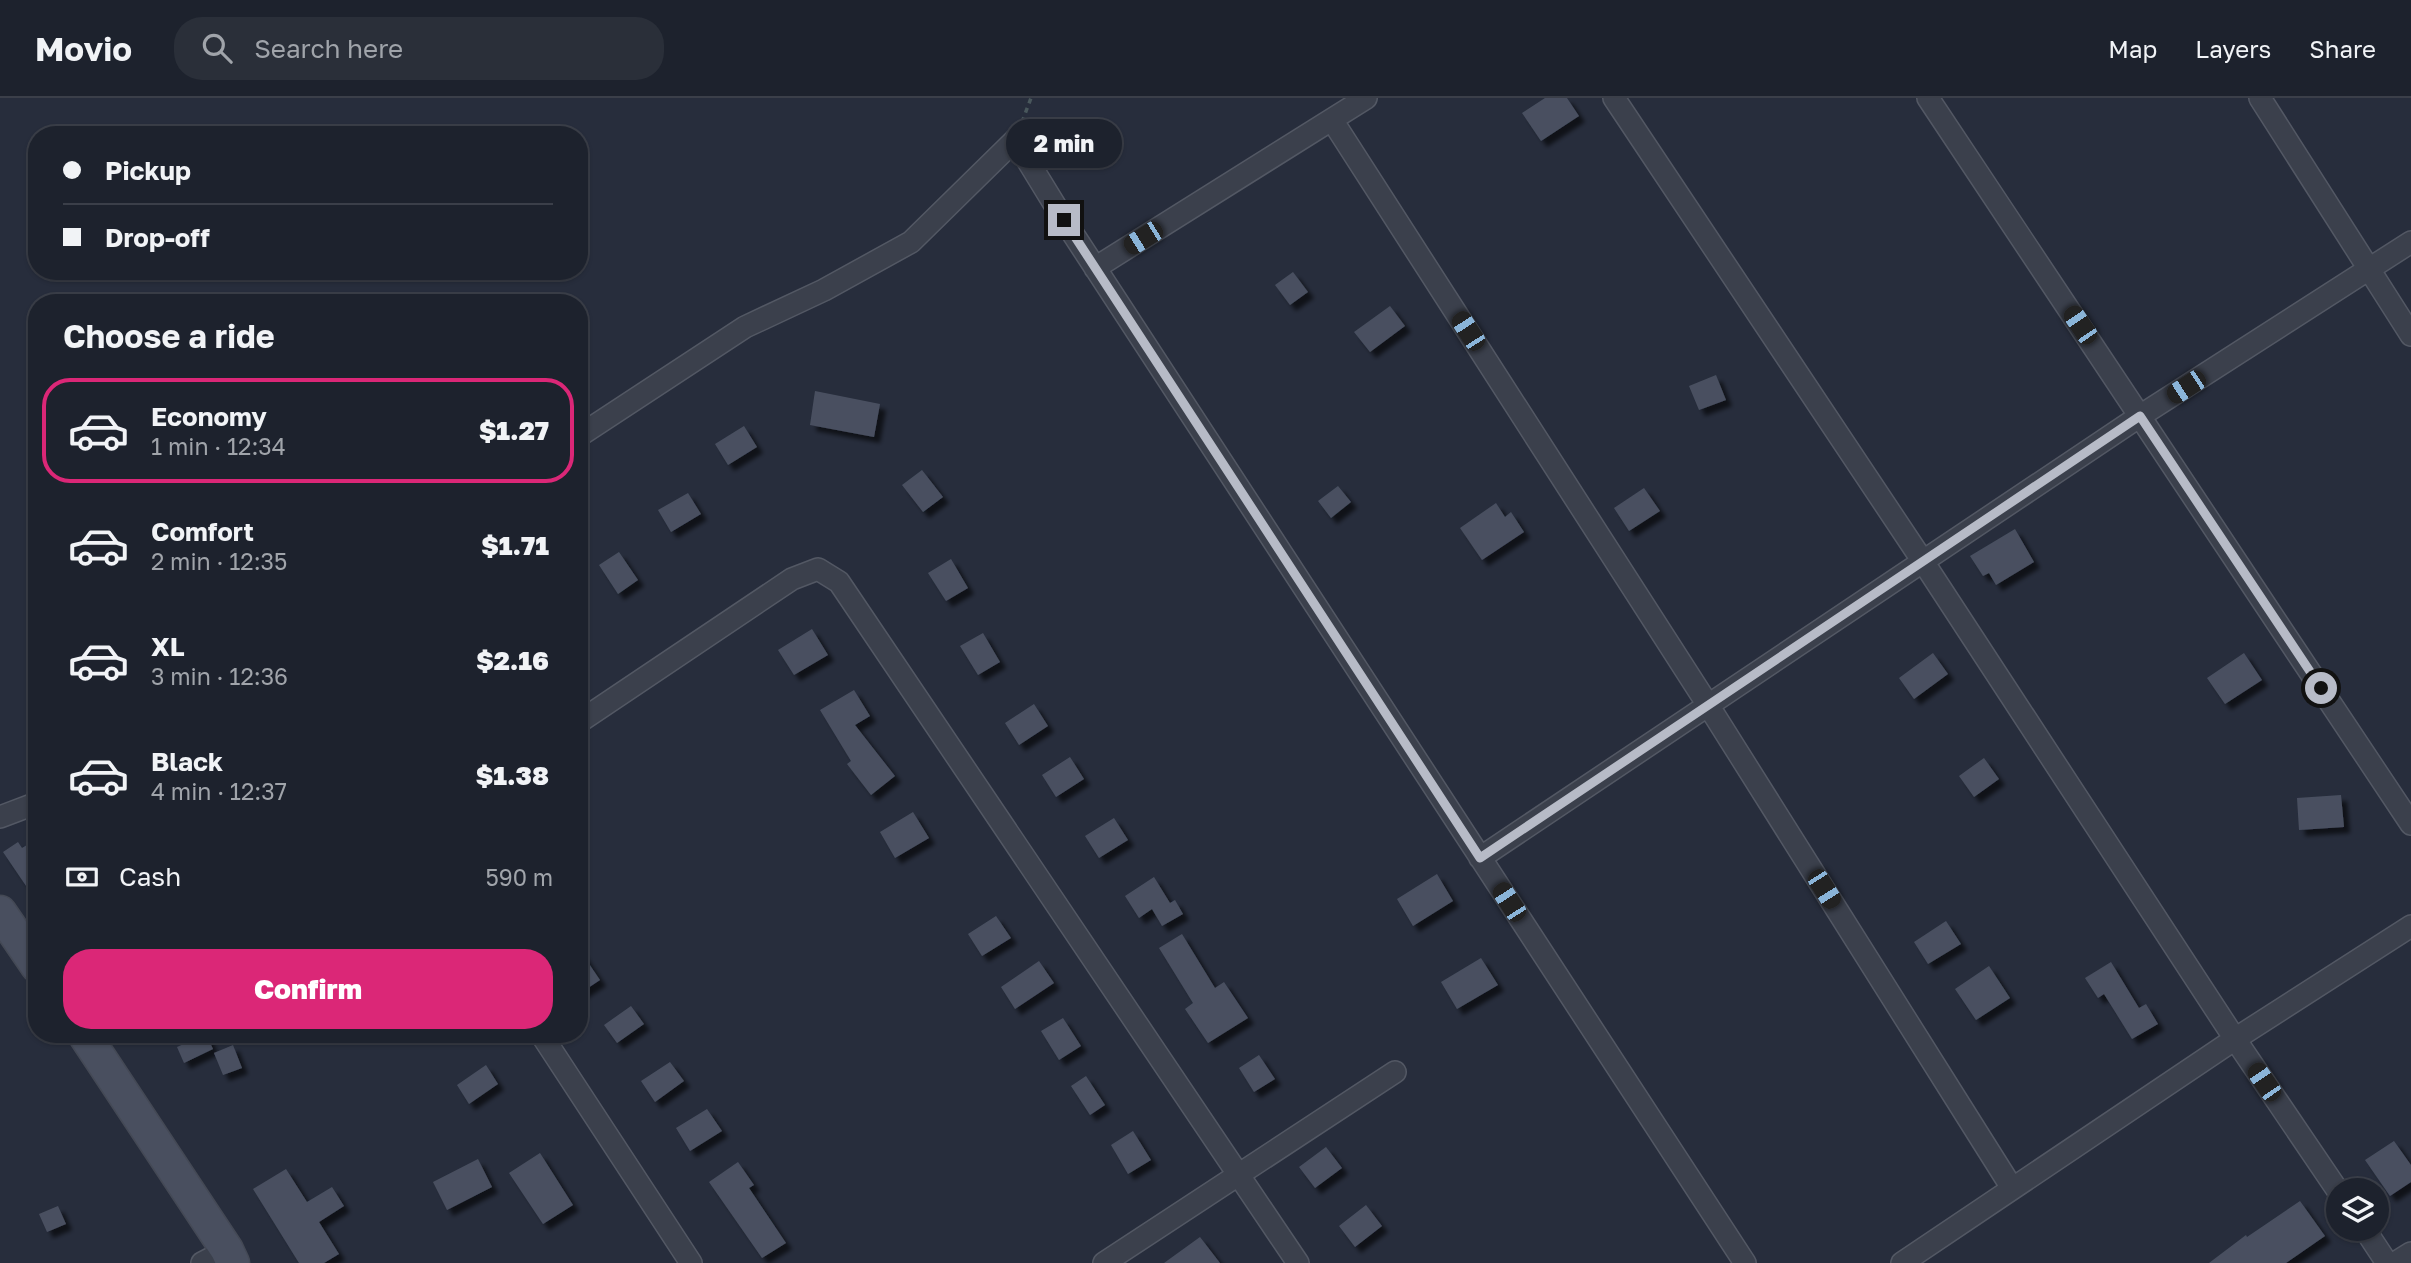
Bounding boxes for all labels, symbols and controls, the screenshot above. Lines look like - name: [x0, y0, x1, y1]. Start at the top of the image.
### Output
- search box: [174, 17, 664, 80]
- text: Movio: [35, 29, 132, 68]
- icon: search: [198, 29, 236, 67]
- text: Search here: [254, 33, 403, 64]
- text: Map: [2108, 34, 2157, 63]
- text: Layers: [2195, 34, 2271, 63]
- text: Share: [2309, 34, 2376, 63]
- callout: 2 min: [1006, 118, 1122, 167]
- text: 2 min: [1034, 129, 1094, 157]
- text: Pickup: [105, 155, 191, 186]
- route end: [1048, 204, 1080, 236]
- car: [1120, 218, 1167, 258]
- text: Drop-off: [105, 222, 210, 253]
- car: [2060, 302, 2101, 348]
- car: [1448, 308, 1489, 354]
- text: Choose a ride: [63, 317, 275, 355]
- car: [2163, 367, 2210, 407]
- icon: car: [67, 399, 130, 462]
- text: Economy: [151, 401, 267, 432]
- text: $1.27: [479, 415, 549, 446]
- text: 1 min · 12:34: [151, 432, 286, 460]
- icon: car: [67, 514, 130, 577]
- text: Comfort: [151, 516, 254, 547]
- text: $1.71: [481, 530, 549, 561]
- text: 2 min · 12:35: [151, 547, 287, 575]
- icon: car: [67, 629, 130, 692]
- text: XL: [151, 631, 185, 662]
- text: $2.16: [476, 645, 549, 676]
- text: 3 min · 12:36: [151, 662, 288, 690]
- route start: [2305, 672, 2337, 704]
- icon: car: [67, 744, 130, 807]
- text: Black: [151, 746, 223, 777]
- text: $1.38: [476, 760, 549, 791]
- text: 4 min · 12:37: [151, 777, 287, 805]
- icon: cash: [63, 858, 101, 896]
- text: Cash: [119, 861, 181, 892]
- text: 590 m: [485, 863, 553, 891]
- car: [1804, 866, 1845, 912]
- car: [1489, 879, 1530, 925]
- button: Confirm: [63, 949, 553, 1029]
- car: [2244, 1059, 2285, 1105]
- map controls: [2326, 1178, 2389, 1241]
- button: layers: [2326, 1178, 2389, 1241]

